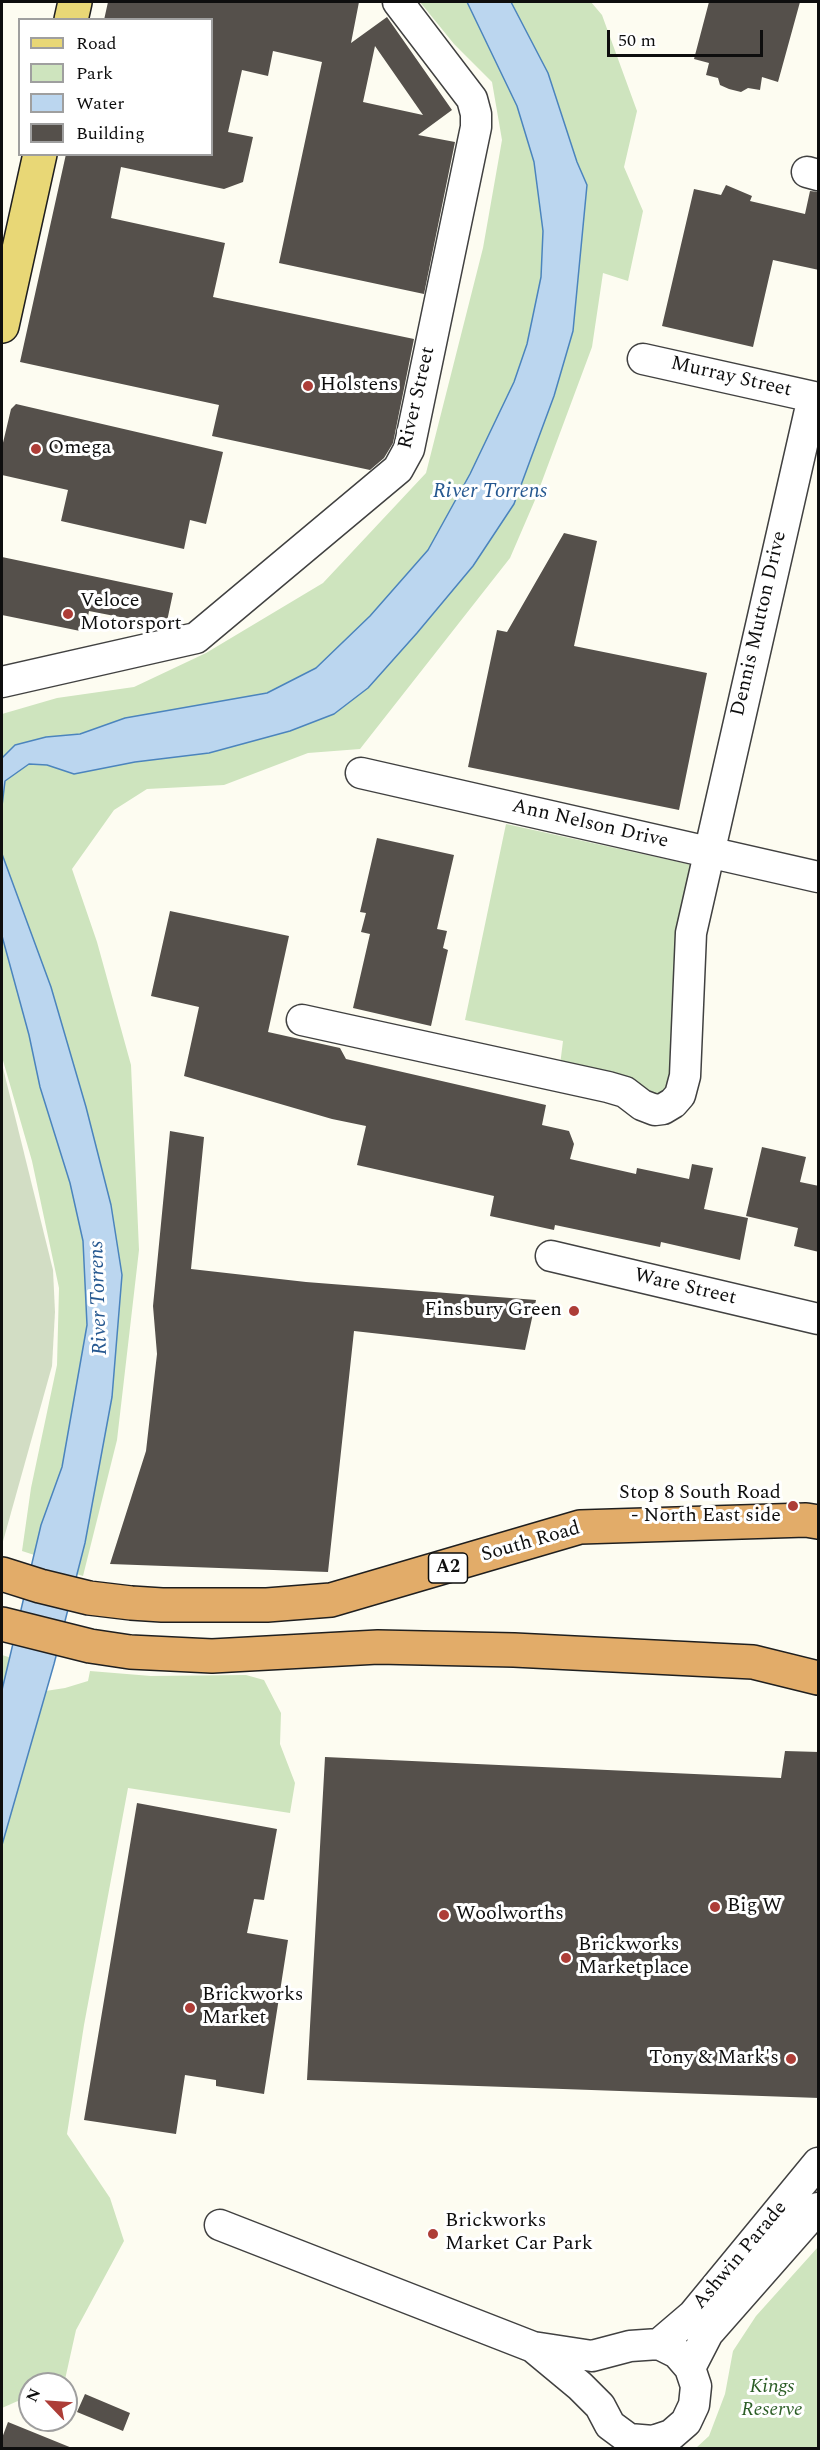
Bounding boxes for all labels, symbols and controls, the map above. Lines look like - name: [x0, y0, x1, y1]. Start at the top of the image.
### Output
- legend: [18, 18, 213, 156]
- scale bar: [610, 18, 766, 56]
- text: 50 m: [618, 27, 656, 54]
- text: Road: [76, 30, 117, 57]
- text: Park: [76, 60, 113, 87]
- text: Water: [76, 90, 124, 117]
- text: Building: [76, 120, 145, 147]
- street label: River Street: [395, 345, 441, 451]
- street label: Murray Street: [668, 352, 794, 404]
- place label: Holstens: [320, 374, 398, 398]
- marker: Holstens: [301, 379, 315, 393]
- place label: Omega: [48, 437, 112, 461]
- marker: Omega: [29, 442, 43, 456]
- water label: River Torrens: [433, 480, 547, 506]
- street label: Dennis Mutton Drive: [727, 529, 793, 719]
- place label: Veloce Motorsport: [80, 590, 182, 637]
- marker: Veloce Motorsport: [61, 607, 75, 621]
- street label: Ann Nelson Drive: [509, 795, 671, 855]
- water label: River Torrens: [85, 1240, 115, 1356]
- street label: Ware Street: [632, 1265, 738, 1311]
- place label: Finsbury Green: [424, 1299, 562, 1323]
- marker: Finsbury Green: [567, 1304, 581, 1318]
- place label: Stop 8 South Road - North East side: [619, 1482, 781, 1529]
- marker: Stop 8 South Road - North East side: [786, 1499, 800, 1513]
- street label: South Road: [479, 1517, 583, 1569]
- road number: A2: [428, 1553, 468, 1583]
- place label: Big W: [727, 1895, 782, 1919]
- marker: Big W: [708, 1900, 722, 1914]
- place label: Woolworths: [456, 1903, 564, 1927]
- marker: Woolworths: [437, 1908, 451, 1922]
- place label: Brickworks Marketplace: [578, 1934, 689, 1981]
- marker: Brickworks Marketplace: [559, 1951, 573, 1965]
- place label: Brickworks Market: [202, 1984, 303, 2031]
- marker: Brickworks Market: [183, 2001, 197, 2015]
- place label: Tony & Mark's: [649, 2047, 779, 2071]
- marker: Tony & Mark's: [784, 2052, 798, 2066]
- street label: Ashwin Parade: [689, 2197, 793, 2315]
- place label: Brickworks Market Car Park: [445, 2210, 593, 2257]
- marker: Brickworks Market Car Park: [426, 2227, 440, 2241]
- north arrow: [18, 2372, 78, 2432]
- park label: Kings Reserve: [741, 2376, 803, 2423]
- text: N: [20, 2384, 47, 2406]

